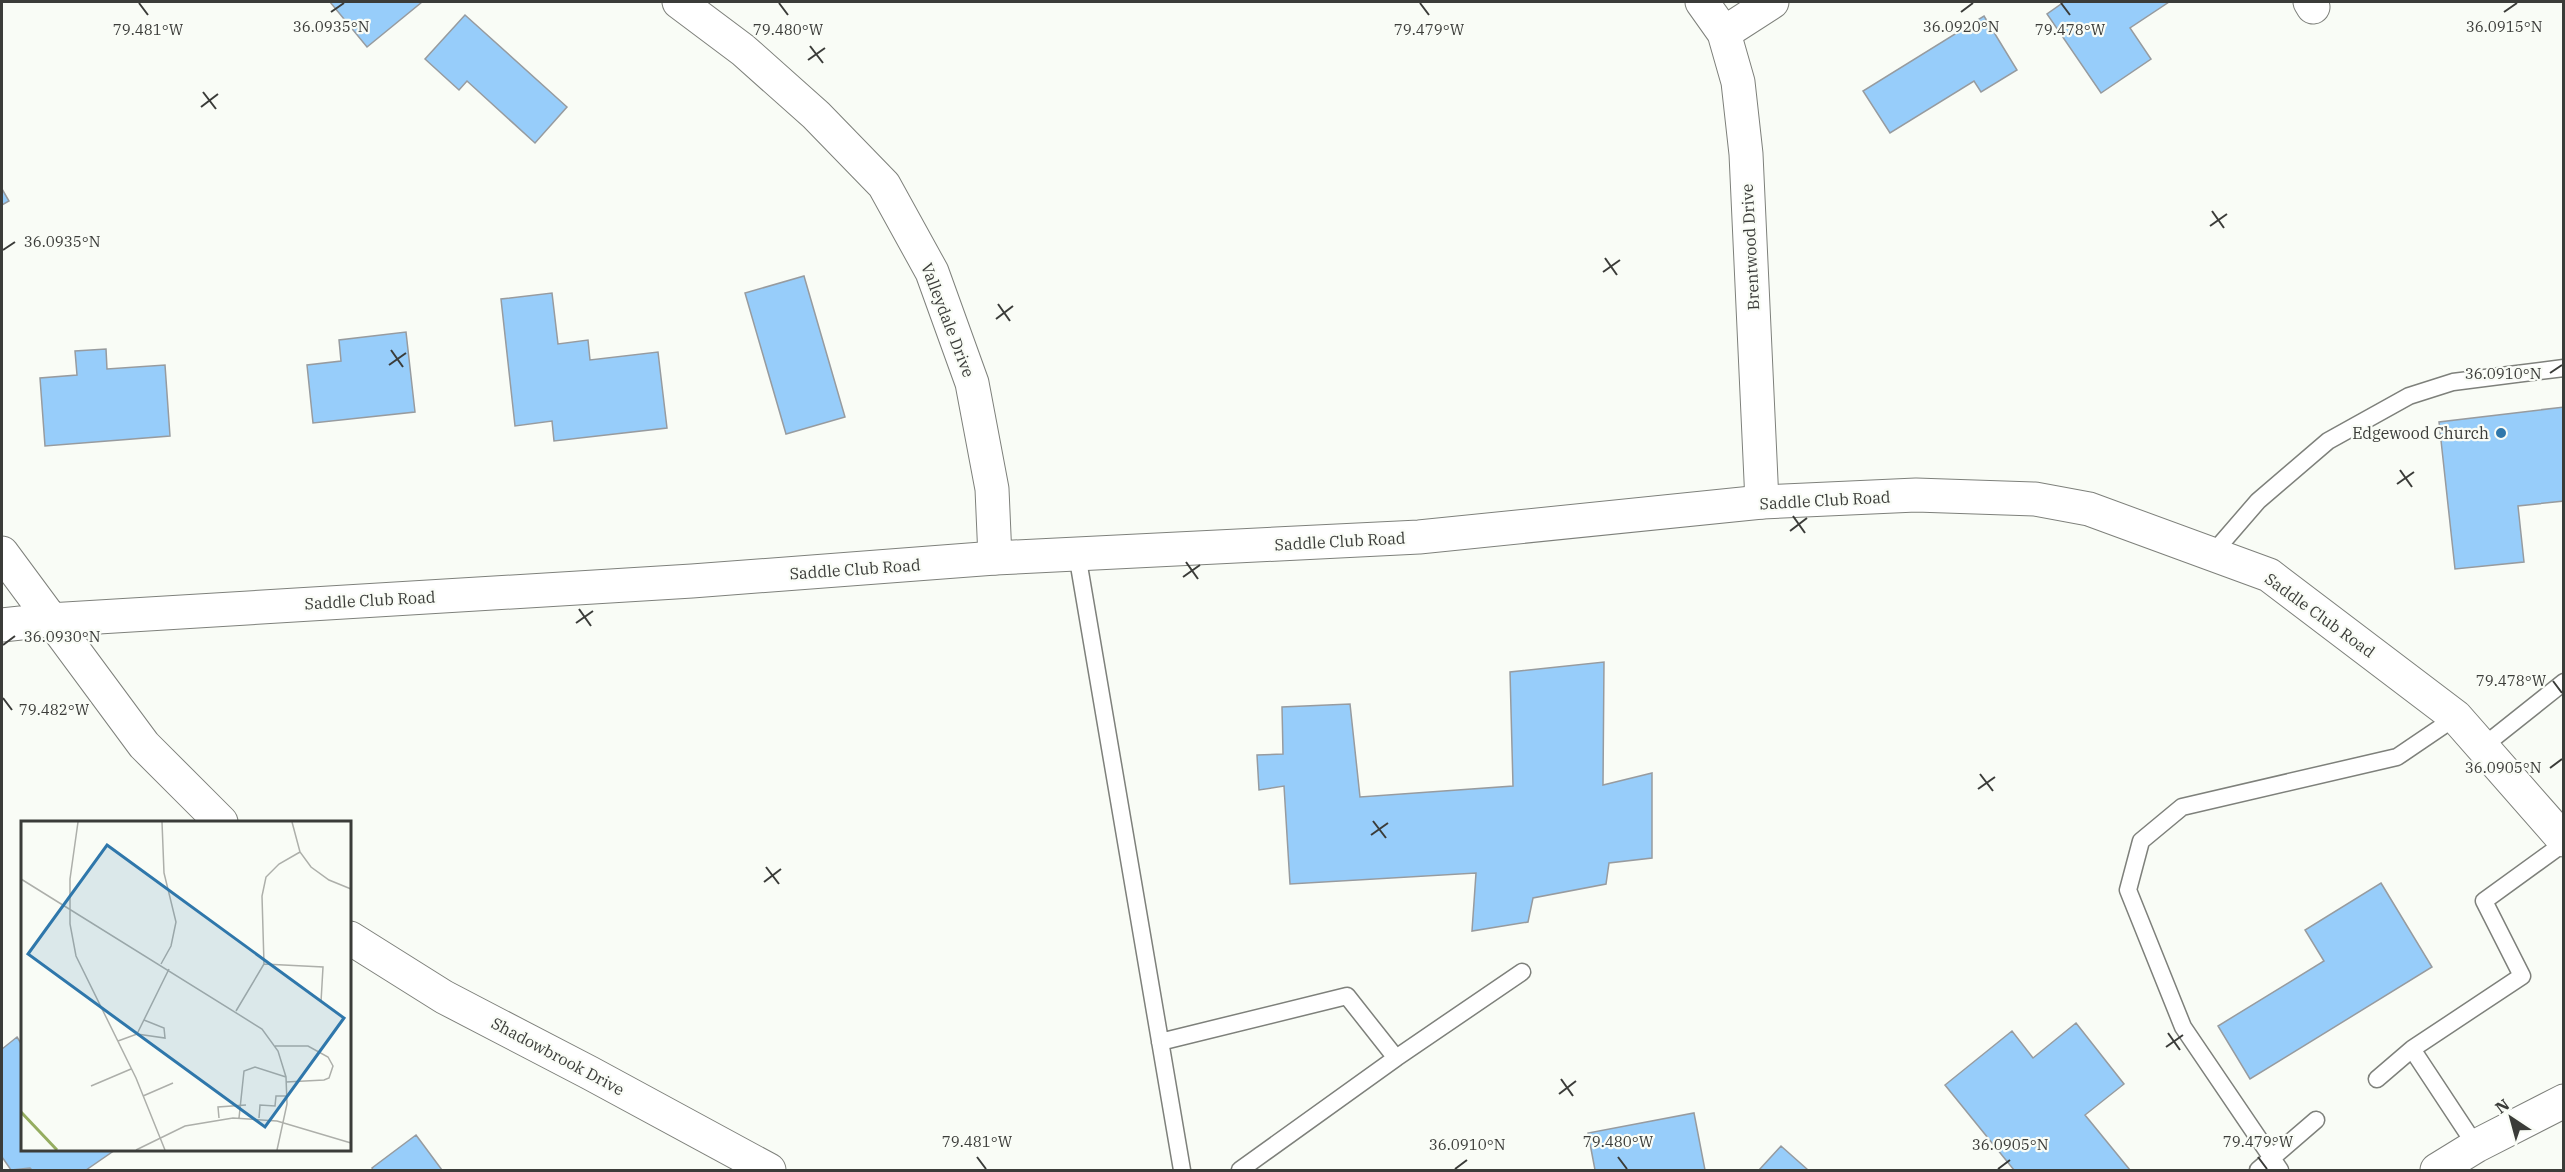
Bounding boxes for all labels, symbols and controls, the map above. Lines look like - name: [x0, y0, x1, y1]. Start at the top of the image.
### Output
- text: 36.0935°N: [293, 17, 369, 36]
- text: 36.0920°N: [1923, 17, 1999, 36]
- text: 36.0915°N: [2466, 17, 2542, 36]
- text: 79.481°W: [113, 20, 184, 39]
- text: 79.480°W: [753, 20, 824, 39]
- text: 79.479°W: [1394, 20, 1465, 39]
- text: 79.478°W: [2035, 20, 2106, 39]
- street label: Brentwood Drive: [1737, 183, 1763, 311]
- text: 36.0935°N: [24, 232, 100, 251]
- street label: Valleydale Drive: [917, 260, 979, 380]
- text: 36.0910°N: [2465, 364, 2541, 383]
- place label: Edgewood Church: [2352, 423, 2489, 443]
- marker: Edgewood Church: [2494, 426, 2508, 440]
- street label: Saddle Club Road: [1759, 487, 1891, 513]
- street label: Saddle Club Road: [1274, 528, 1406, 554]
- street label: Saddle Club Road: [789, 554, 921, 584]
- street label: Saddle Club Road: [2261, 568, 2379, 662]
- street label: Saddle Club Road: [304, 587, 436, 613]
- text: 36.0930°N: [24, 627, 100, 646]
- text: 79.478°W: [2476, 671, 2547, 690]
- text: 79.482°W: [19, 700, 90, 719]
- text: 36.0905°N: [2465, 758, 2541, 777]
- inset map: [21, 821, 351, 1151]
- street label: Shadowbrook Drive: [488, 1013, 628, 1099]
- north arrow: [2481, 1088, 2541, 1148]
- text: N: [2491, 1094, 2513, 1118]
- text: 79.481°W: [942, 1132, 1013, 1151]
- text: 79.480°W: [1583, 1132, 1654, 1151]
- text: 79.479°W: [2223, 1132, 2294, 1151]
- text: 36.0910°N: [1429, 1135, 1505, 1154]
- text: 36.0905°N: [1972, 1135, 2048, 1154]

